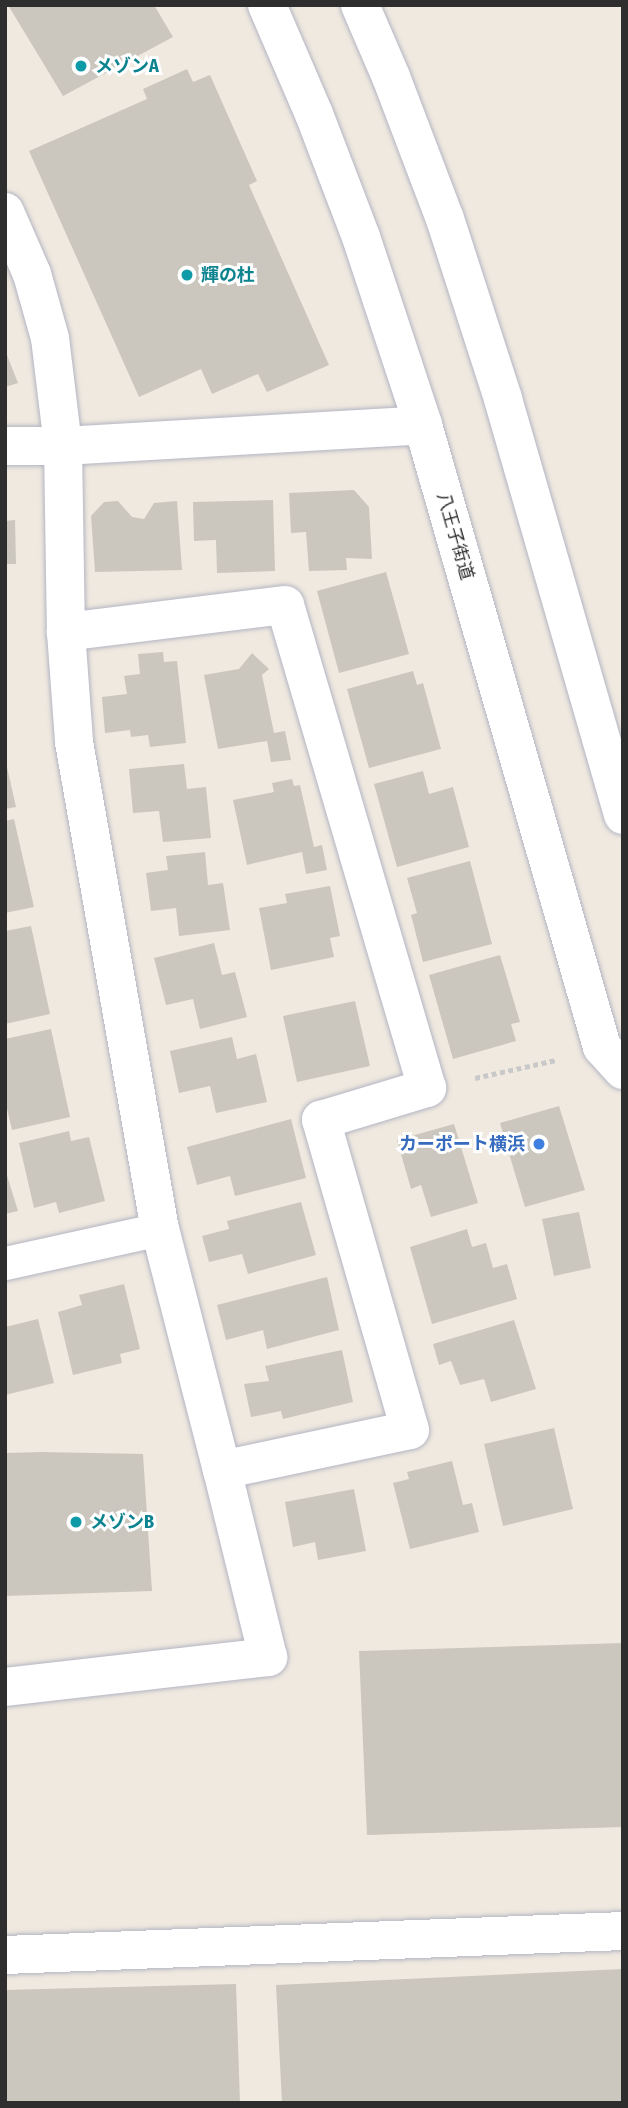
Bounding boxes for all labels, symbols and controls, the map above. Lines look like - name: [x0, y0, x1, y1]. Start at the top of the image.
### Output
- place label: メゾンA: [95, 55, 159, 77]
- marker: メゾンA: [73, 58, 89, 74]
- place label: 輝の杜: [201, 264, 255, 286]
- marker: 輝の杜: [179, 267, 195, 283]
- street label: 八王子街道: [432, 490, 478, 582]
- place label: カーポート横浜: [399, 1133, 525, 1155]
- marker: カーポート横浜: [531, 1136, 547, 1152]
- place label: メゾンB: [90, 1511, 154, 1533]
- marker: メゾンB: [68, 1514, 84, 1530]

